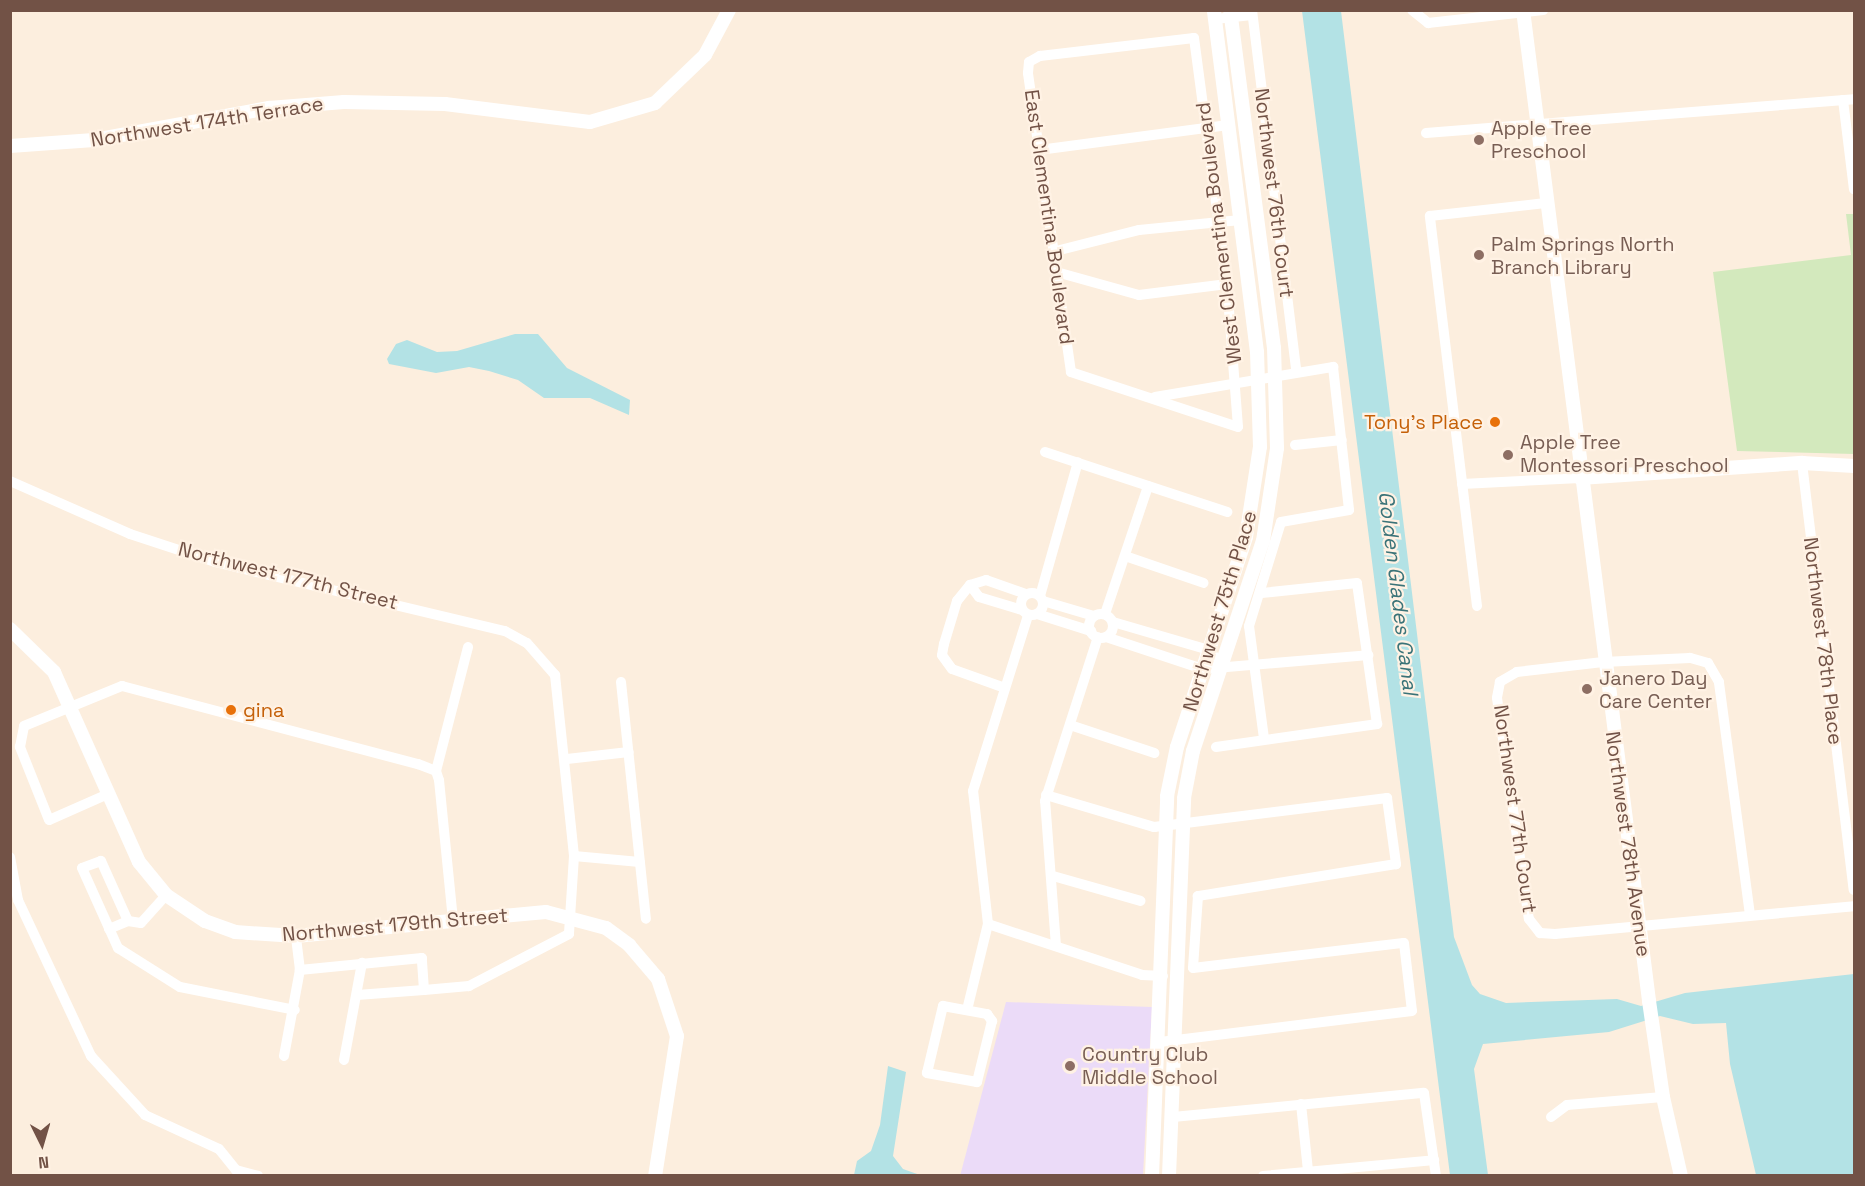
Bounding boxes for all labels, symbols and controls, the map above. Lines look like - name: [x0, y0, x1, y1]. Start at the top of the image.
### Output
- street label: Northwest 76th Court: [1249, 87, 1299, 299]
- street label: East Clementina Boulevard: [1019, 88, 1079, 346]
- street label: Northwest 174th Terrace: [89, 92, 325, 152]
- street label: West Clementina Boulevard: [1191, 101, 1247, 365]
- place label: Apple Tree Preschool: [1491, 116, 1592, 163]
- marker: Apple Tree Preschool: [1472, 133, 1486, 147]
- place label: Palm Springs North Branch Library: [1491, 232, 1675, 279]
- marker: Palm Springs North Branch Library: [1472, 248, 1486, 262]
- place label: Tony's Place: [1364, 410, 1483, 434]
- marker: Tony's Place: [1488, 415, 1502, 429]
- place label: Apple Tree Montessori Preschool: [1520, 431, 1729, 478]
- marker: Apple Tree Montessori Preschool: [1501, 448, 1515, 462]
- water label: Golden Glades Canal: [1373, 490, 1423, 696]
- street label: Northwest 75th Place: [1178, 508, 1262, 714]
- street label: Northwest 78th Place: [1798, 536, 1848, 746]
- street label: Northwest 177th Street: [176, 537, 400, 615]
- place label: Janero Day Care Center: [1599, 666, 1712, 713]
- marker: Janero Day Care Center: [1580, 682, 1594, 696]
- place label: gina: [243, 698, 284, 722]
- marker: gina: [224, 703, 238, 717]
- street label: Northwest 77th Court: [1488, 703, 1542, 915]
- street label: Northwest 78th Avenue: [1600, 730, 1656, 958]
- street label: Northwest 179th Street: [281, 903, 509, 947]
- place label: Country Club Middle School: [1082, 1042, 1218, 1089]
- marker: Country Club Middle School: [1063, 1059, 1077, 1073]
- north arrow: [12, 1114, 72, 1174]
- text: N: [37, 1152, 50, 1173]

